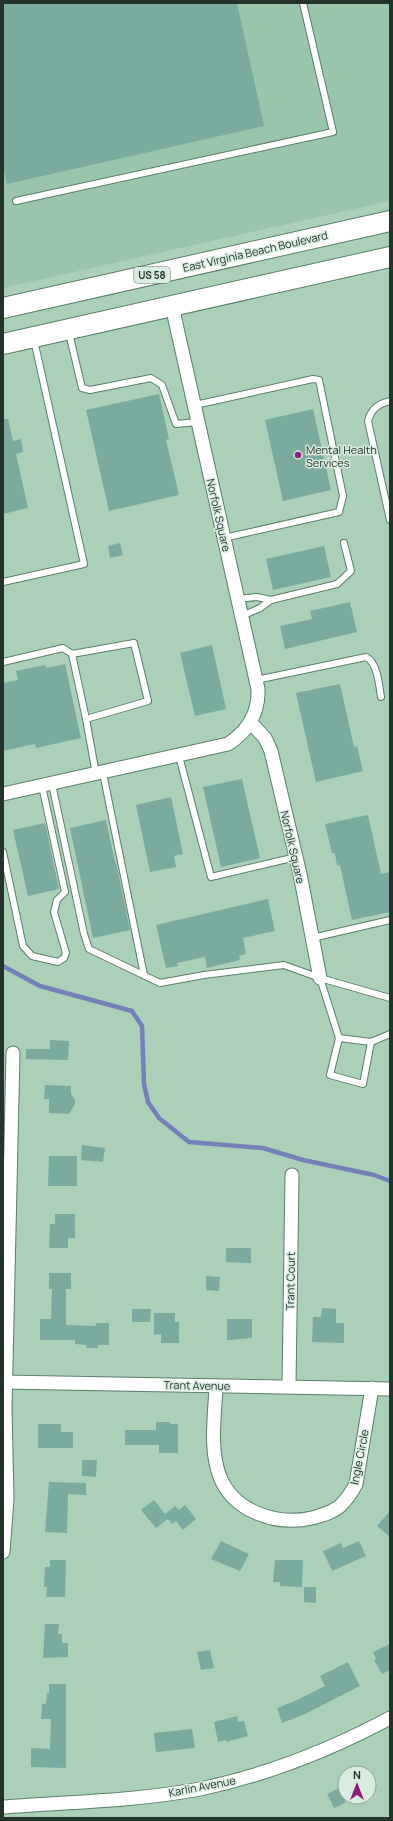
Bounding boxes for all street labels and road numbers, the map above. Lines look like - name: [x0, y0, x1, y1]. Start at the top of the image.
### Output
- street label: East Virginia Beach Boulevard: [181, 227, 329, 275]
- road number: US 58: [134, 267, 170, 283]
- street label: Norfolk Square: [203, 477, 235, 554]
- street label: Norfolk Square: [277, 809, 309, 886]
- street label: Trant Court: [282, 1252, 298, 1310]
- street label: Trant Avenue: [164, 1377, 231, 1393]
- street label: Ingle Circle: [346, 1428, 372, 1486]
- street label: Karlin Avenue: [167, 1772, 237, 1800]

